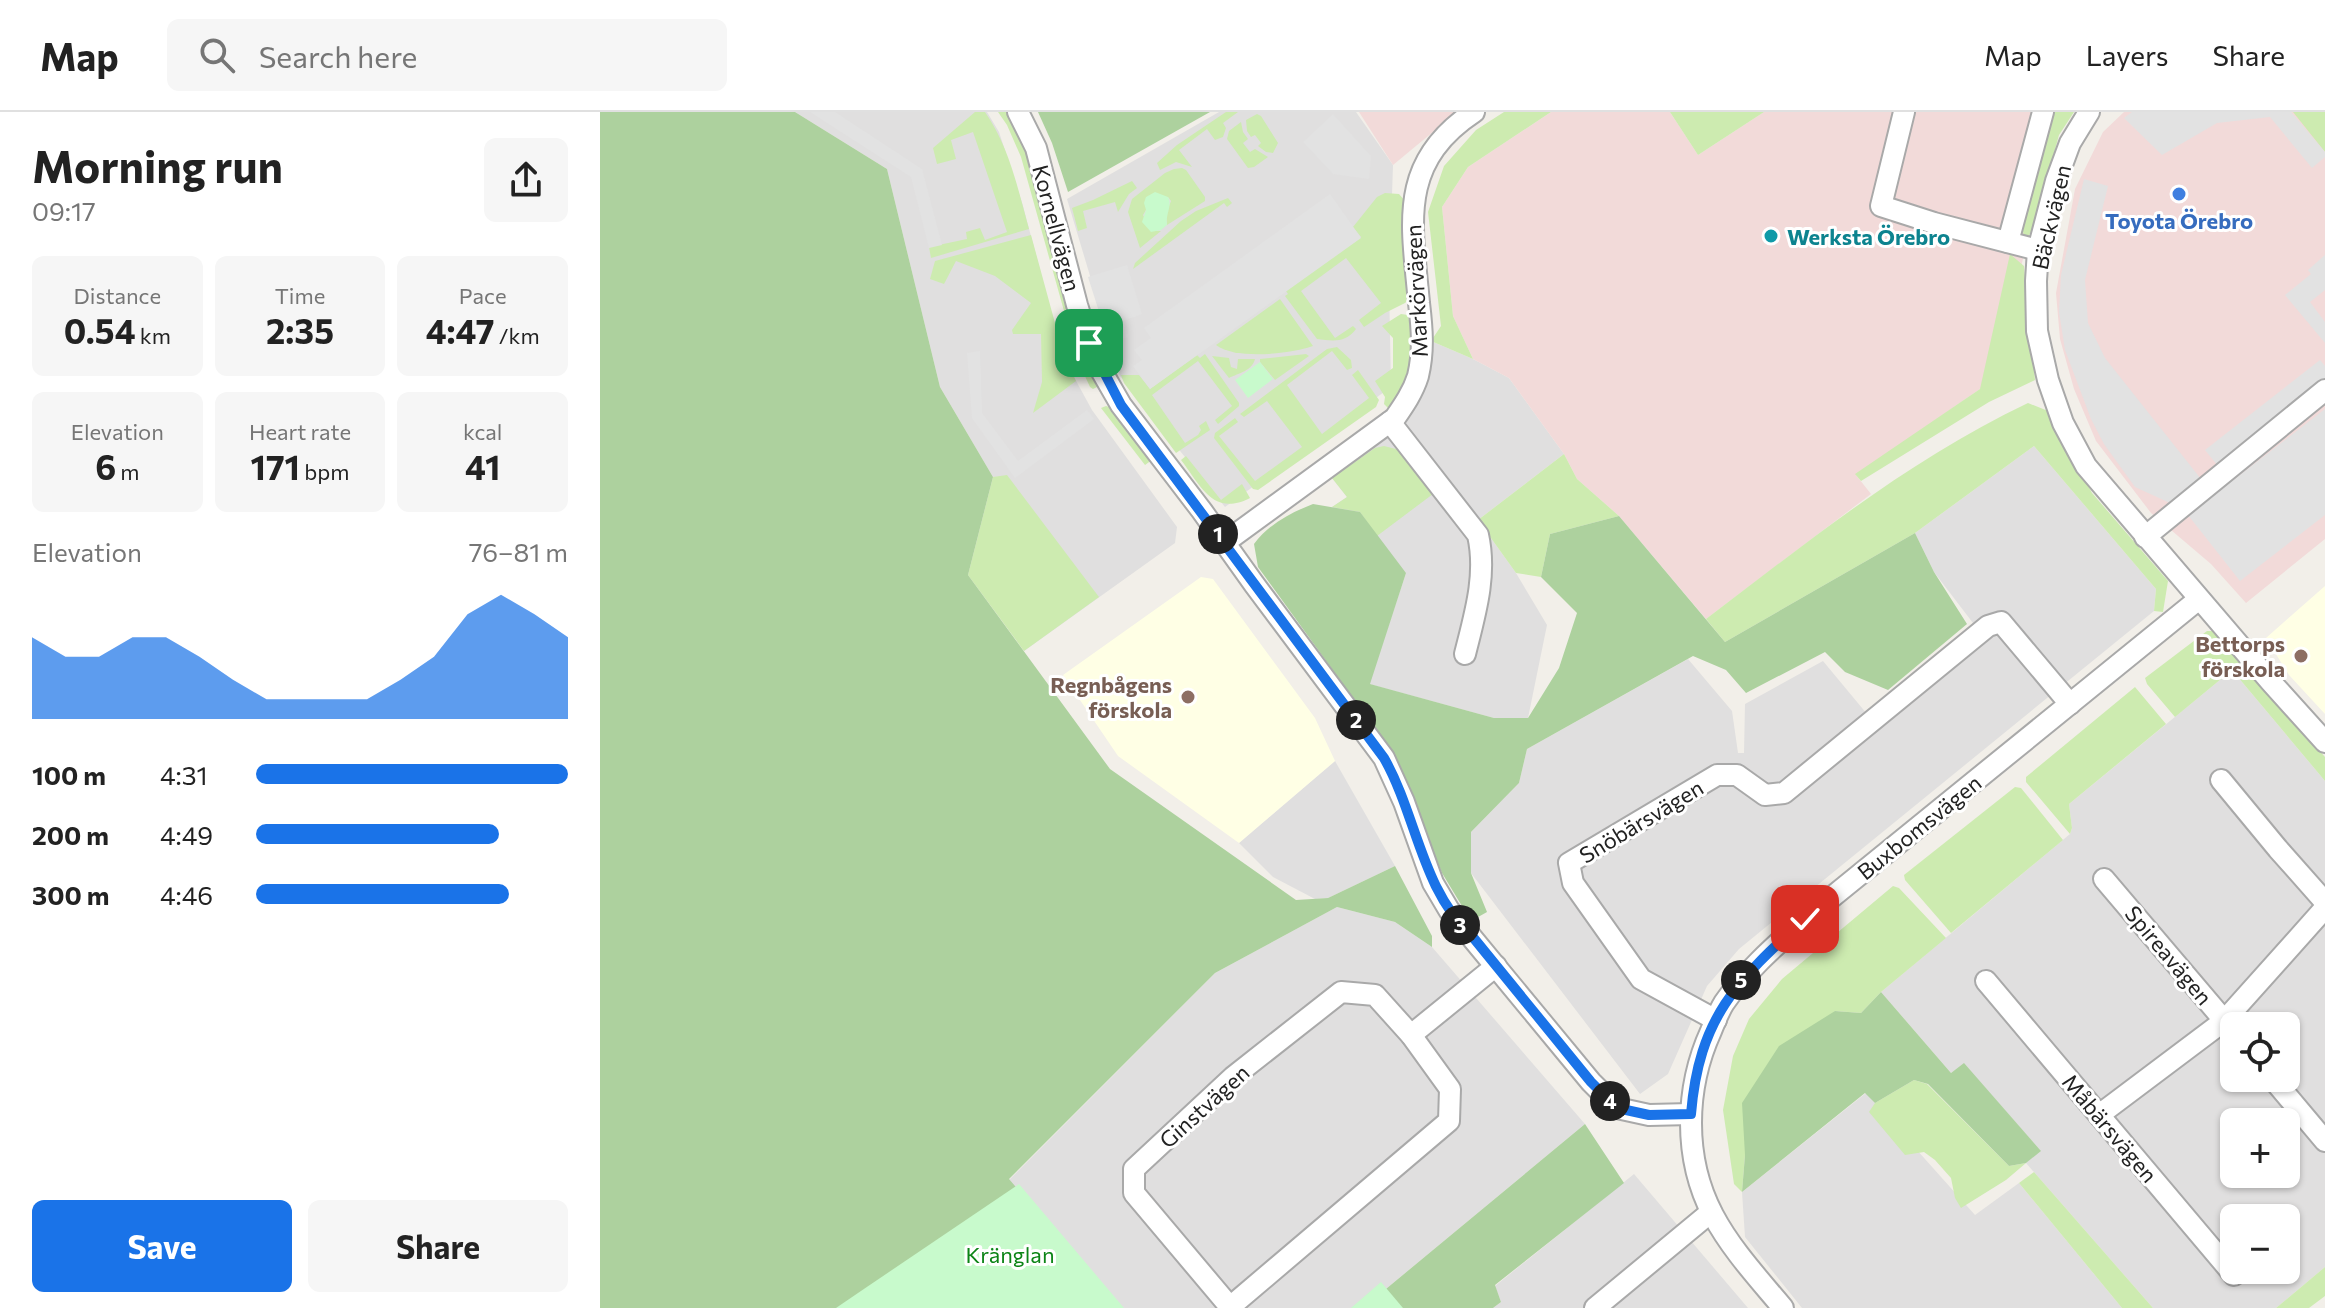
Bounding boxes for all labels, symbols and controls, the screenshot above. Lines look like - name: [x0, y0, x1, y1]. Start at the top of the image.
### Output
- search box: [167, 19, 727, 91]
- text: Map: [40, 32, 119, 79]
- icon: search: [195, 33, 239, 77]
- text: Search here: [259, 37, 417, 74]
- text: Map: [1984, 38, 2042, 72]
- text: Layers: [2086, 38, 2168, 72]
- text: Share: [2212, 38, 2285, 72]
- text: Morning run: [32, 138, 283, 192]
- button: share: [484, 138, 568, 222]
- street label: Kornellvägen: [1027, 162, 1087, 294]
- street label: Bäckvägen: [2026, 162, 2076, 272]
- marker: Toyota Örebro: [2170, 185, 2188, 203]
- text: 09:17: [32, 195, 96, 226]
- place label: Toyota Örebro: [2105, 207, 2253, 234]
- place label: Werksta Örebro: [1787, 223, 1950, 250]
- street label: Markörvägen: [1399, 224, 1433, 358]
- marker: Werksta Örebro: [1762, 227, 1780, 245]
- text: Distance: [74, 282, 161, 309]
- text: Time: [275, 282, 325, 309]
- text: Pace: [459, 282, 507, 309]
- text: 0.54: [64, 309, 136, 351]
- text: 2:35: [266, 309, 334, 351]
- text: 4:47: [426, 309, 494, 351]
- pin: [1055, 309, 1123, 377]
- icon: arrive: [1067, 321, 1111, 365]
- text: km: [136, 322, 171, 349]
- text: /km: [494, 322, 540, 349]
- text: Elevation: [71, 418, 164, 445]
- text: Heart rate: [249, 418, 351, 445]
- text: kcal: [463, 418, 502, 445]
- text: 6: [95, 445, 116, 487]
- text: 171: [251, 445, 300, 487]
- text: 41: [465, 445, 500, 487]
- text: m: [116, 458, 140, 485]
- text: bpm: [300, 458, 349, 485]
- pin: 1: [1198, 514, 1238, 554]
- text: 1: [1213, 520, 1223, 547]
- text: Elevation: [32, 536, 142, 567]
- text: 76–81 m: [469, 536, 568, 567]
- place label: Bettorps förskola: [2195, 630, 2285, 682]
- marker: Bettorps förskola: [2292, 647, 2310, 665]
- place label: Regnbågens förskola: [1050, 671, 1172, 723]
- marker: Regnbågens förskola: [1179, 688, 1197, 706]
- pin: 2: [1336, 700, 1376, 740]
- text: 2: [1350, 706, 1362, 733]
- text: 100 m: [32, 759, 106, 790]
- text: 4:31: [160, 759, 208, 790]
- street label: Buxbomsvägen: [1852, 769, 1986, 885]
- street label: Snöbärsvägen: [1574, 773, 1708, 869]
- text: 200 m: [32, 819, 109, 850]
- text: 4:49: [160, 819, 213, 850]
- text: 300 m: [32, 879, 109, 910]
- text: 4:46: [160, 879, 213, 910]
- pin: [1771, 885, 1839, 953]
- icon: check: [1783, 897, 1827, 941]
- street label: Spireavägen: [2120, 900, 2218, 1010]
- pin: 3: [1440, 905, 1480, 945]
- text: 3: [1454, 911, 1466, 938]
- pin: 5: [1721, 960, 1761, 1000]
- text: 5: [1735, 966, 1747, 993]
- map controls: [2220, 1012, 2300, 1284]
- button: locate: [2220, 1012, 2300, 1092]
- street label: Ginstvägen: [1153, 1059, 1255, 1153]
- street label: Måbärsvägen: [2057, 1068, 2163, 1188]
- pin: 4: [1590, 1081, 1630, 1121]
- text: 4: [1603, 1087, 1617, 1114]
- button: +: [2220, 1108, 2300, 1188]
- button: Save: [32, 1200, 292, 1292]
- button: Share: [308, 1200, 568, 1292]
- button: −: [2220, 1204, 2300, 1284]
- park label: Kränglan: [966, 1241, 1054, 1268]

